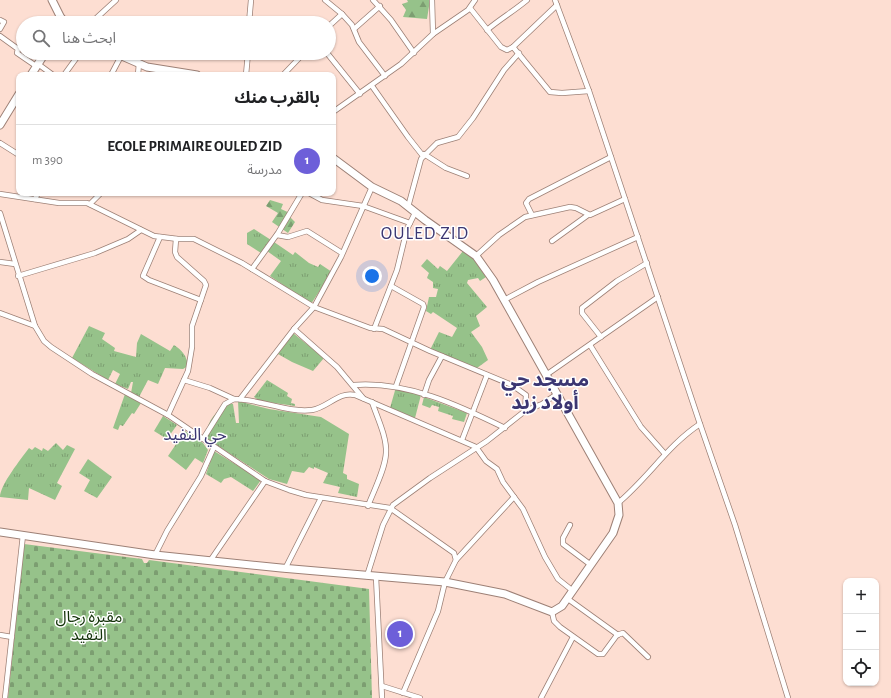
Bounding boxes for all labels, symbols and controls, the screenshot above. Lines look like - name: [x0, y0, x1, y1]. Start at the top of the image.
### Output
- search box: [16, 16, 336, 60]
- icon: search: [30, 27, 52, 49]
- text: ابحث هنا: [62, 31, 116, 46]
- text: بالقرب منك: [235, 89, 320, 106]
- text: ECOLE PRIMAIRE OULED ZID: [107, 139, 282, 154]
- text: 390 m: [32, 154, 63, 167]
- text: 1: [305, 154, 309, 167]
- text: مدرسة: [247, 164, 282, 177]
- district label: OULED ZID: [381, 225, 469, 243]
- your location: [362, 266, 382, 286]
- district label: مسجد حي أولاد زيد: [501, 370, 589, 414]
- district label: حي النفيد: [163, 426, 227, 447]
- map controls: [843, 578, 879, 686]
- button: +: [843, 578, 879, 614]
- park label: مقبرة رجال النفيد: [55, 609, 123, 643]
- button: −: [843, 614, 879, 650]
- pin: 1: [387, 619, 413, 649]
- button: locate: [843, 650, 879, 686]

